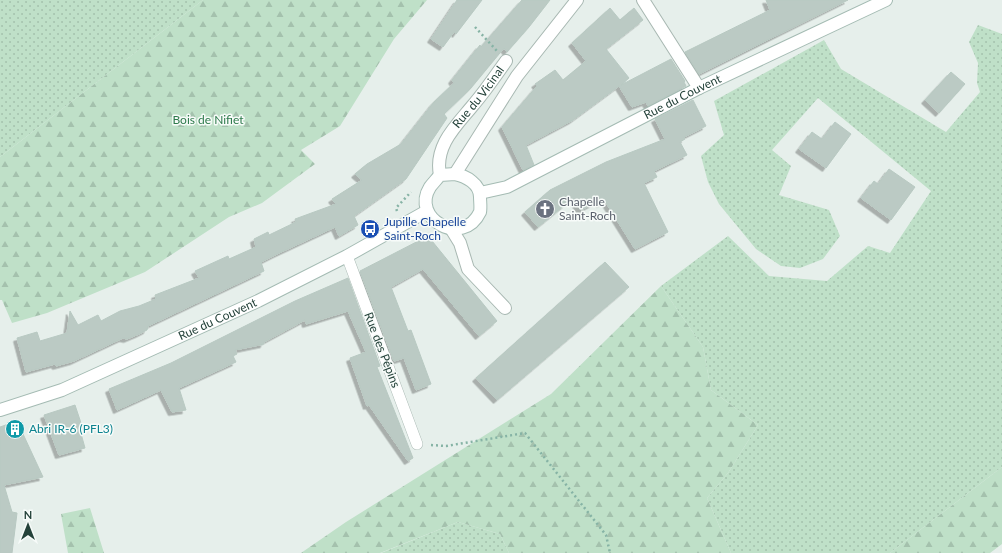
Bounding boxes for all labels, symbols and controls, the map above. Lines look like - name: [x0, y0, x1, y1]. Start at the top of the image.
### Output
- street label: Rue du Vicinal: [449, 63, 507, 131]
- street label: Rue du Couvent: [641, 70, 724, 122]
- park label: Bois de Nifiet: [172, 112, 244, 127]
- place label: Chapelle Saint-Roch: [559, 194, 616, 223]
- church icon: Chapelle Saint-Roch: [534, 198, 556, 220]
- place label: Jupille Chapelle Saint-Roch: [384, 214, 466, 243]
- bus stop icon: Jupille Chapelle Saint-Roch: [359, 218, 381, 240]
- street label: Rue du Couvent: [176, 294, 260, 343]
- street label: Rue des Pépins: [361, 310, 404, 390]
- building icon: Abri IR-6 (PFL3): [4, 418, 26, 440]
- place label: Abri IR-6 (PFL3): [29, 421, 113, 436]
- north arrow: [8, 505, 48, 545]
- text: N: [24, 508, 32, 521]

